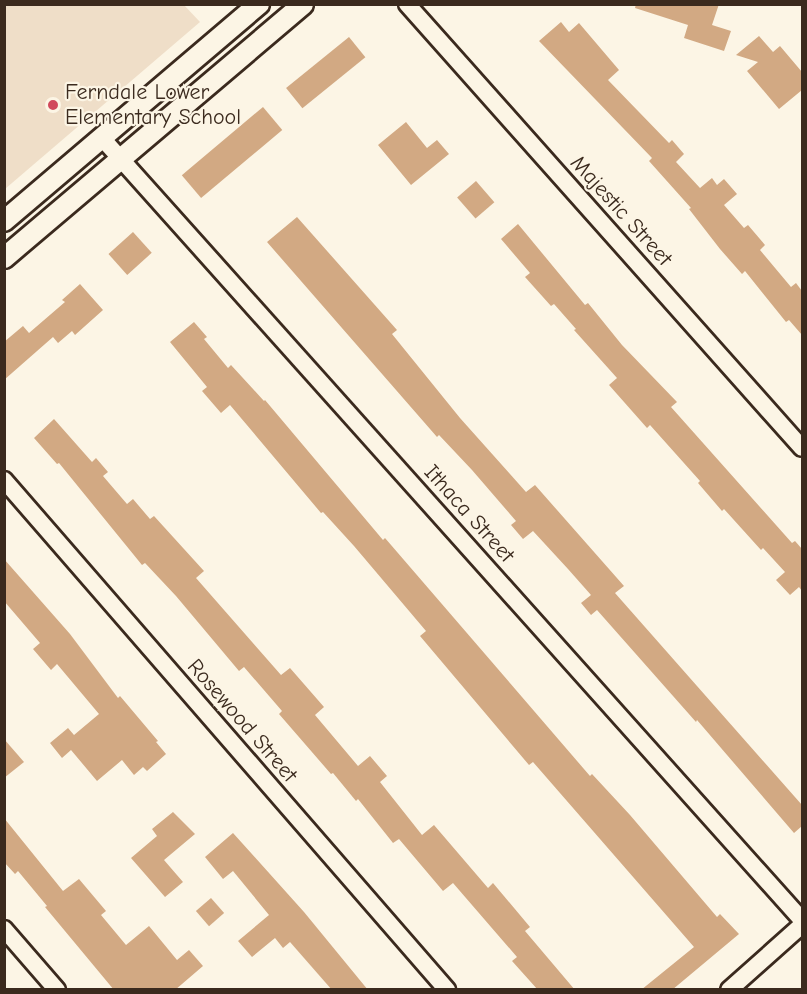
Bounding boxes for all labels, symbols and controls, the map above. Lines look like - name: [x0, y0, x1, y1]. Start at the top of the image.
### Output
- place label: Ferndale Lower Elementary School: [65, 79, 241, 130]
- marker: Ferndale Lower Elementary School: [46, 98, 60, 112]
- street label: Majestic Street: [565, 150, 677, 272]
- street label: Ithaca Street: [418, 460, 520, 568]
- street label: Rosewood Street: [181, 654, 303, 788]

